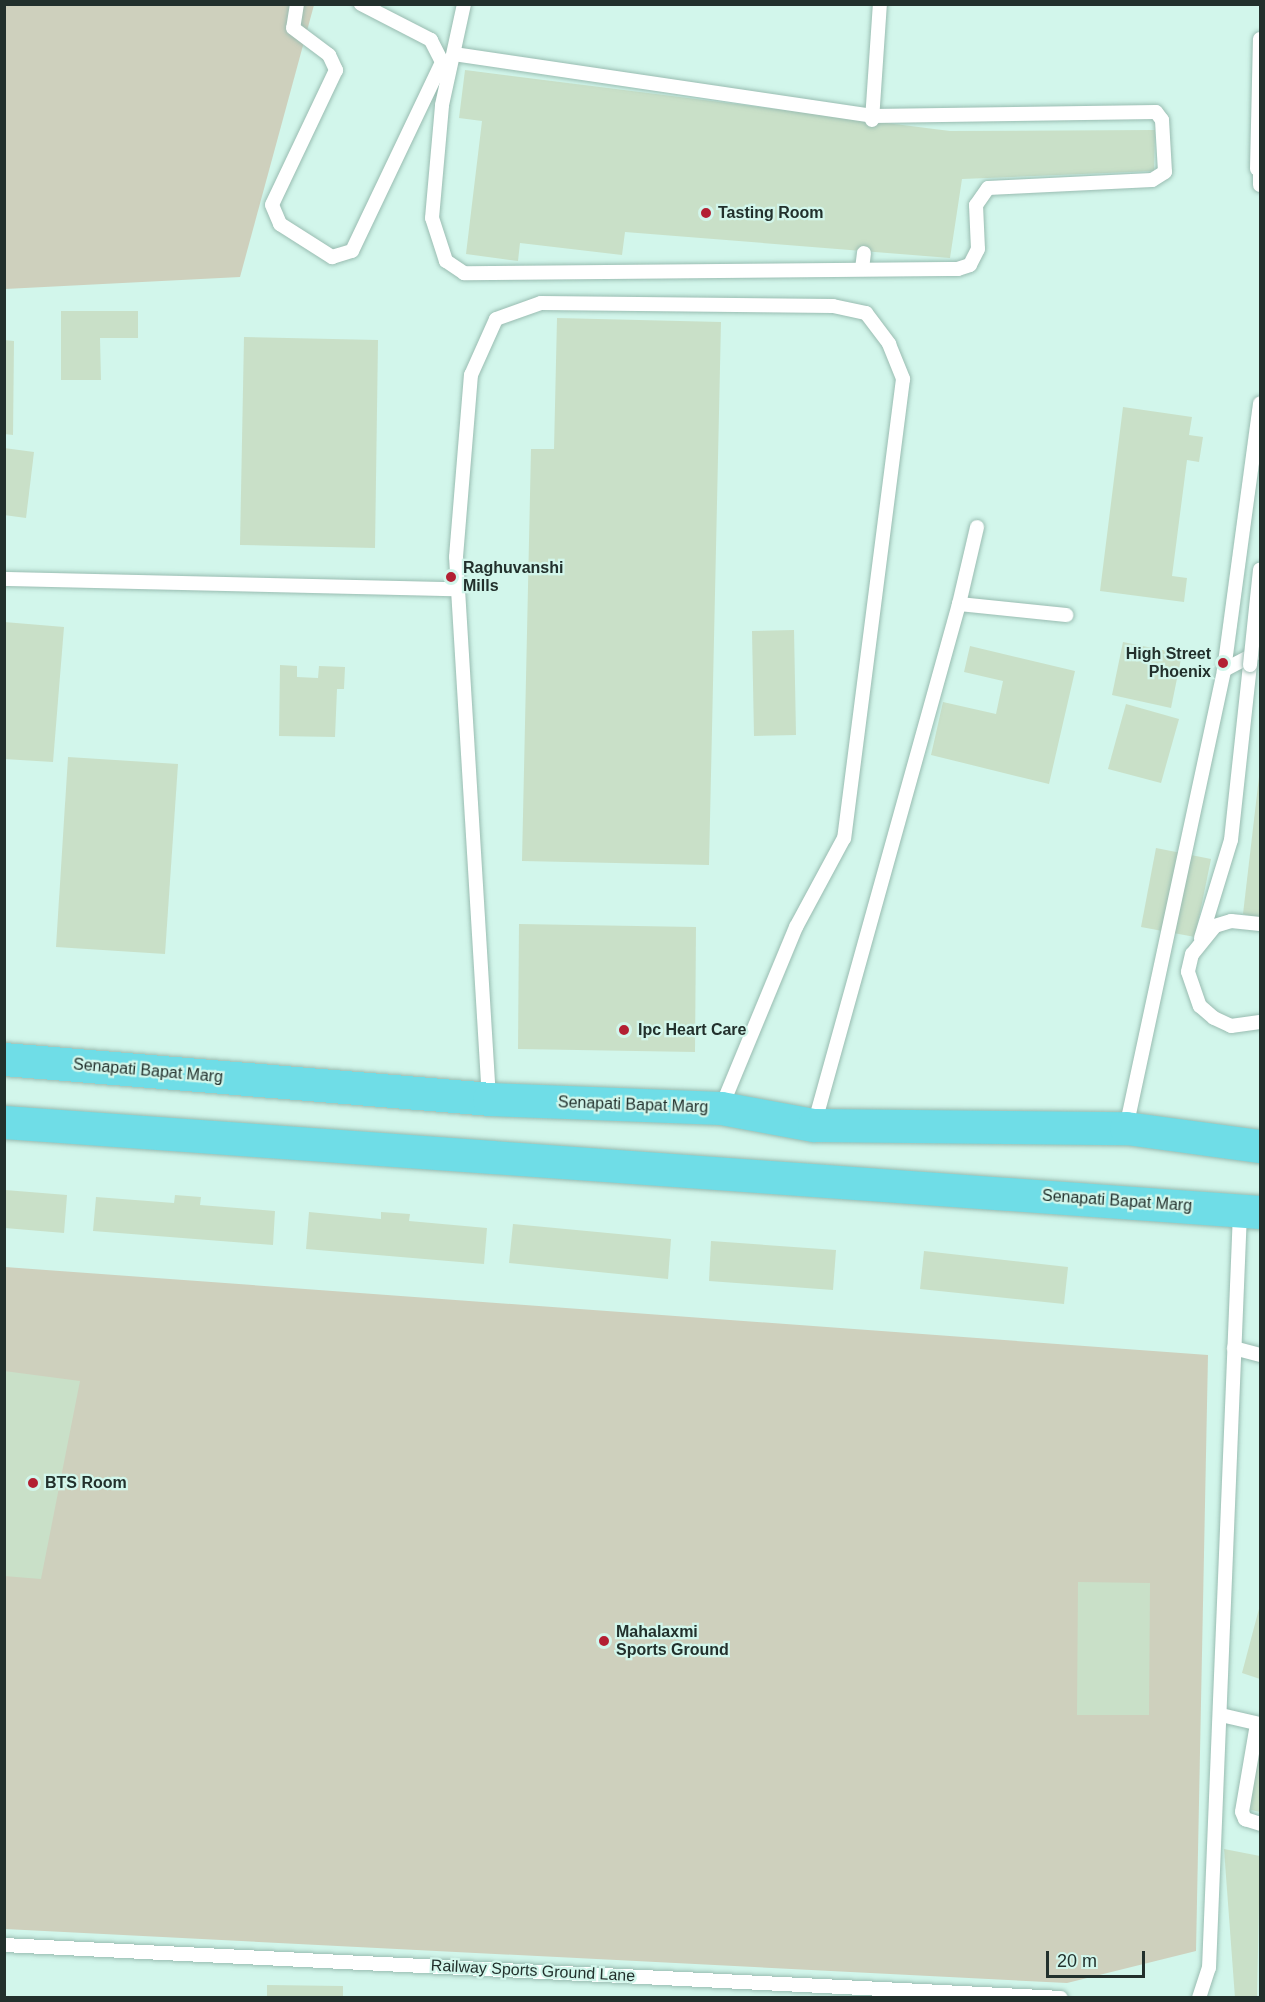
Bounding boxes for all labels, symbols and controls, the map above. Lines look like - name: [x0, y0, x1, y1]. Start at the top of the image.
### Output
- place label: Tasting Room: [718, 203, 823, 223]
- marker: Tasting Room: [699, 206, 713, 220]
- place label: Raghuvanshi Mills: [463, 558, 563, 596]
- marker: Raghuvanshi Mills: [444, 570, 458, 584]
- place label: High Street Phoenix: [1126, 644, 1211, 682]
- marker: High Street Phoenix: [1216, 656, 1230, 670]
- place label: Ipc Heart Care: [638, 1020, 746, 1040]
- marker: Ipc Heart Care: [615, 1021, 633, 1039]
- street label: Senapati Bapat Marg: [72, 1055, 224, 1087]
- street label: Senapati Bapat Marg: [558, 1093, 708, 1117]
- street label: Senapati Bapat Marg: [1041, 1186, 1193, 1216]
- place label: BTS Room: [45, 1473, 127, 1493]
- marker: BTS Room: [26, 1476, 40, 1490]
- place label: Mahalaxmi Sports Ground: [616, 1622, 729, 1660]
- marker: Mahalaxmi Sports Ground: [597, 1634, 611, 1648]
- scale bar: [1049, 1939, 1148, 1977]
- text: 20 m: [1057, 1951, 1097, 1971]
- street label: Railway Sports Ground Lane: [430, 1956, 636, 1986]

